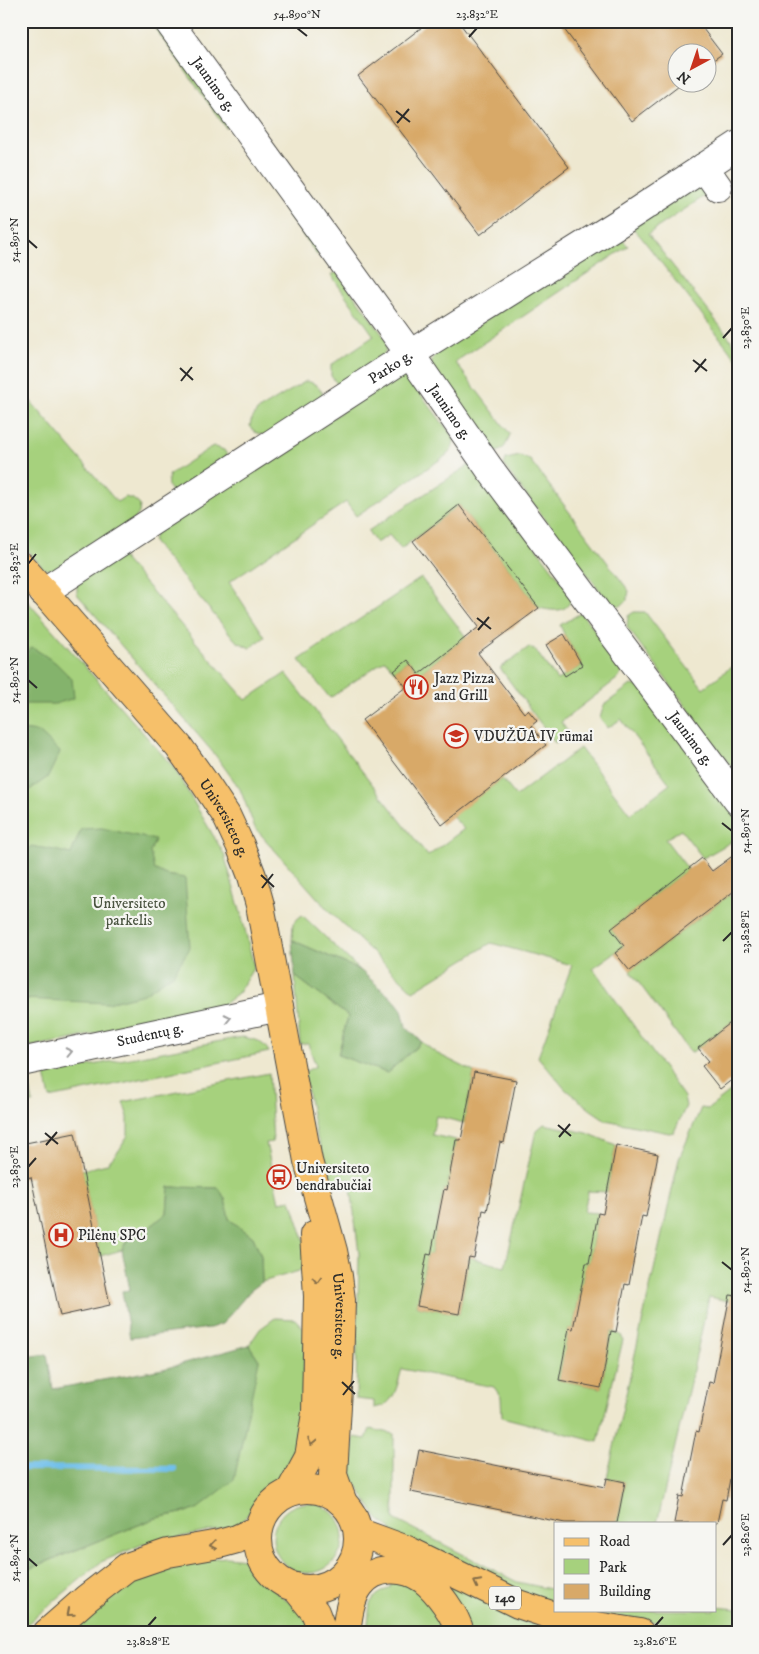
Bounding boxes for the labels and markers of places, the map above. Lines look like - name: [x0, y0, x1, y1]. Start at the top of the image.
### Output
- place label: Jazz Pizza and Grill: [432, 669, 495, 705]
- restaurant icon: Jazz Pizza and Grill: [403, 674, 429, 700]
- school or university icon: VDUŽŪA IV rūmai: [443, 723, 469, 749]
- place label: VDUŽŪA IV rūmai: [473, 727, 593, 746]
- place label: Universiteto bendrabučiai: [296, 1159, 371, 1195]
- bus stop icon: Universiteto bendrabučiai: [266, 1164, 292, 1190]
- hospital icon: Pilėnų SPC: [48, 1222, 74, 1248]
- place label: Pilėnų SPC: [78, 1226, 146, 1245]

